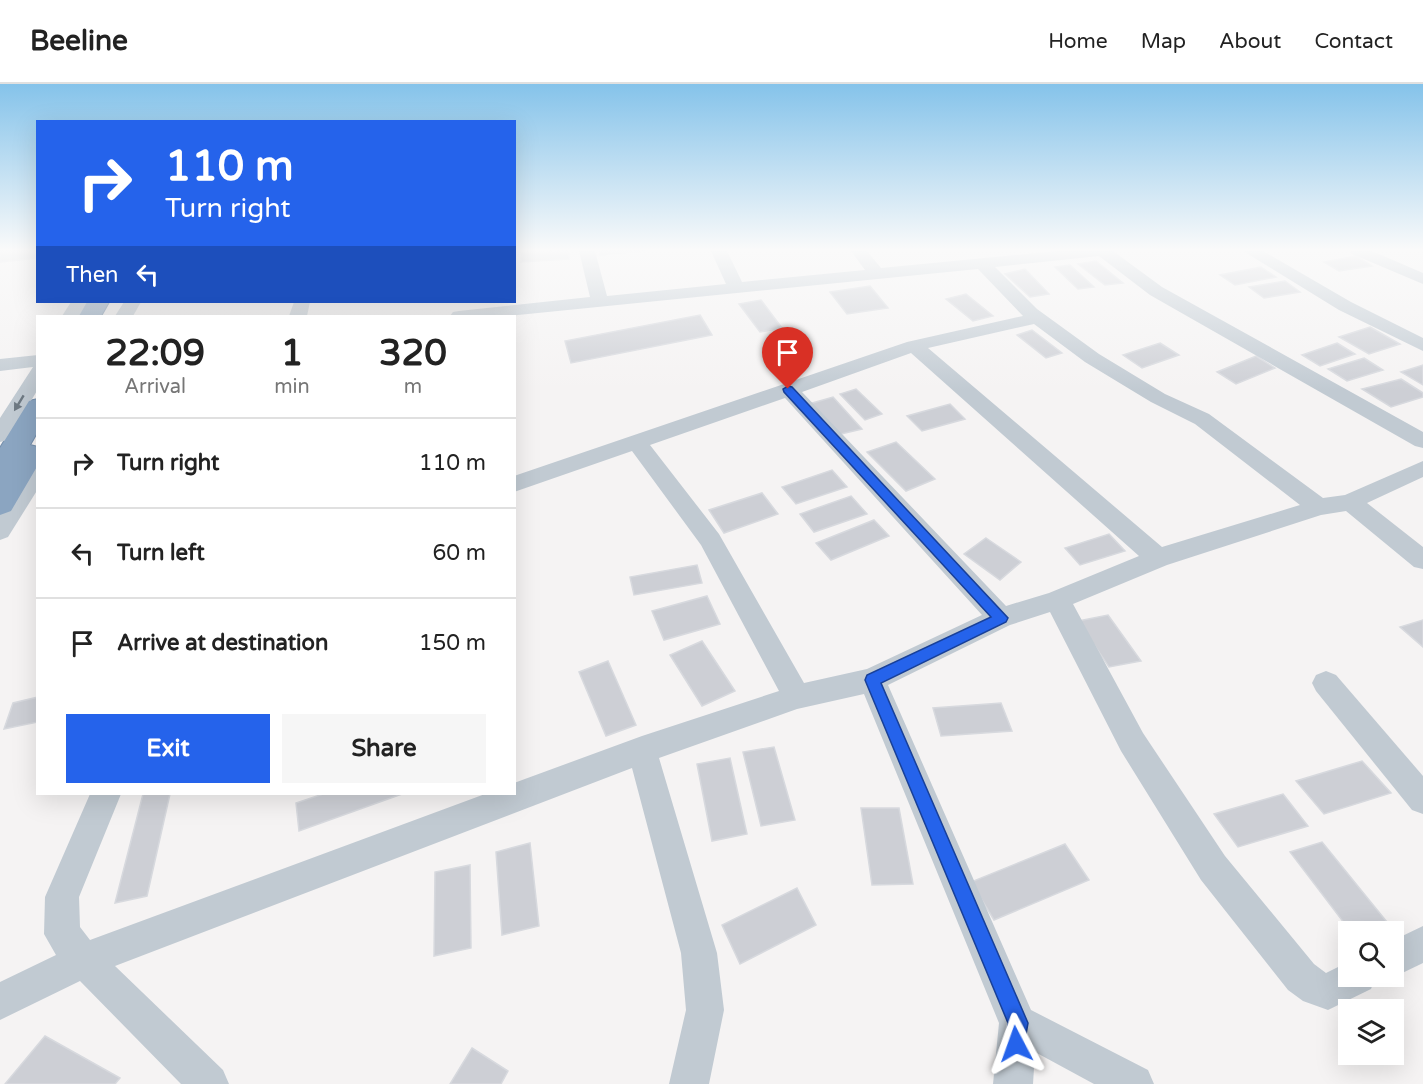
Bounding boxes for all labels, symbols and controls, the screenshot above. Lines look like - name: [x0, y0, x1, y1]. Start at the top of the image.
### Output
- text: Beeline: [30, 24, 128, 58]
- text: Home: [1048, 29, 1108, 54]
- text: Map: [1141, 29, 1186, 54]
- text: About: [1219, 29, 1281, 54]
- text: Contact: [1314, 29, 1393, 54]
- text: 110 m: [165, 141, 294, 192]
- icon: right: [66, 144, 144, 222]
- text: Turn right: [165, 192, 291, 225]
- icon: left: [131, 258, 164, 291]
- text: Then: [66, 262, 119, 288]
- pin: [762, 327, 813, 389]
- text: 22:09: [105, 332, 205, 375]
- text: 1: [281, 332, 303, 375]
- text: 320: [379, 332, 447, 375]
- icon: arrive: [771, 336, 804, 369]
- text: Arrival: [124, 375, 186, 399]
- text: min: [274, 375, 310, 399]
- text: m: [404, 375, 422, 399]
- one-way arrow: [14, 395, 24, 412]
- icon: right: [66, 447, 99, 480]
- text: Turn right: [117, 450, 219, 476]
- text: 110 m: [419, 450, 486, 476]
- icon: left: [66, 537, 99, 570]
- text: Turn left: [117, 540, 205, 566]
- text: 60 m: [432, 540, 486, 566]
- icon: arrive: [66, 627, 99, 660]
- text: Arrive at destination: [117, 630, 328, 656]
- text: 150 m: [419, 630, 486, 656]
- button: Exit: [66, 714, 270, 783]
- button: Share: [282, 714, 486, 783]
- map controls: [1338, 921, 1404, 1065]
- button: search: [1338, 921, 1404, 987]
- button: layers: [1338, 999, 1404, 1065]
- position arrow: [984, 1012, 1048, 1076]

